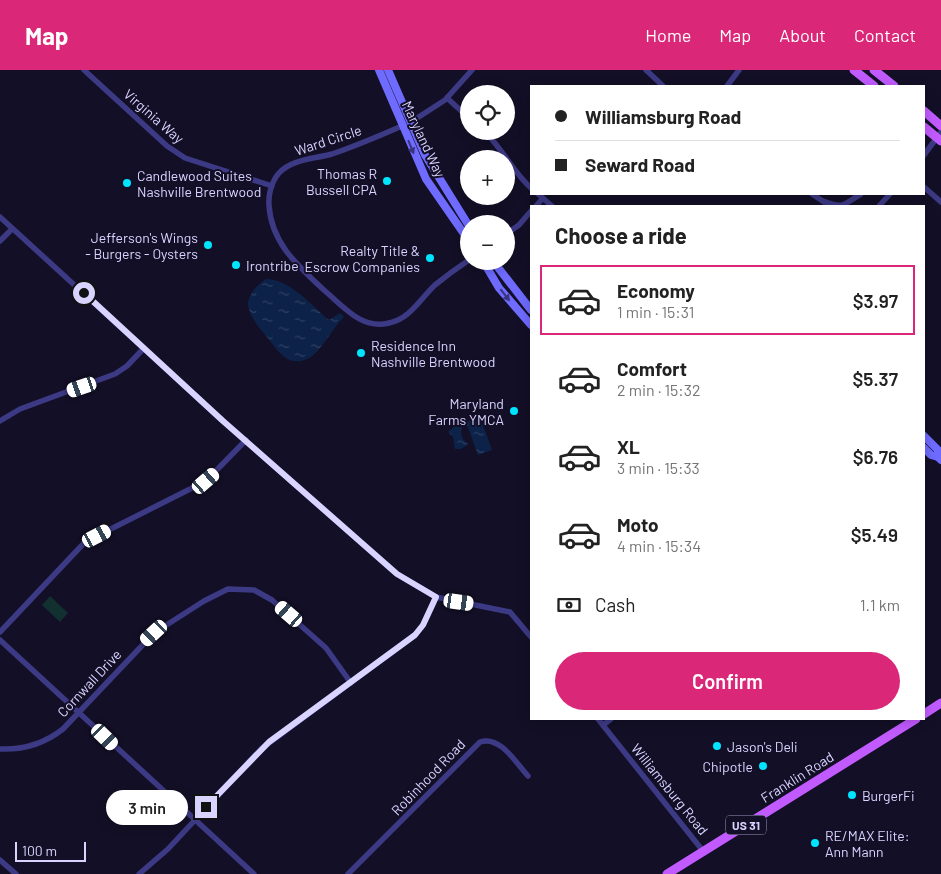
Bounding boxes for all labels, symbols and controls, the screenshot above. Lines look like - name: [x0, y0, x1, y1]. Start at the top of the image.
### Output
- text: Map: [25, 21, 68, 50]
- text: Home: [645, 24, 691, 46]
- text: Map: [719, 24, 751, 46]
- text: About: [779, 24, 826, 46]
- text: Contact: [854, 24, 916, 46]
- street label: Virginia Way: [120, 85, 188, 147]
- map controls: [460, 85, 515, 270]
- button: locate: [460, 85, 515, 140]
- street label: Maryland Way: [399, 98, 449, 180]
- text: Williamsburg Road: [585, 105, 741, 128]
- street label: Ward Circle: [292, 121, 364, 159]
- one-way arrow: [407, 140, 415, 155]
- button: +: [460, 150, 515, 205]
- text: Seward Road: [585, 153, 695, 176]
- place label: Thomas R Bussell CPA: [306, 165, 377, 198]
- place label: Candlewood Suites Nashville Brentwood: [137, 167, 261, 200]
- marker: Thomas R Bussell CPA: [381, 175, 393, 187]
- marker: Candlewood Suites Nashville Brentwood: [121, 177, 133, 189]
- button: −: [460, 215, 515, 270]
- text: Choose a ride: [555, 222, 687, 248]
- place label: Jefferson's Wings - Burgers - Oysters: [85, 229, 198, 262]
- marker: Jefferson's Wings - Burgers - Oysters: [202, 239, 214, 251]
- place label: Realty Title & Escrow Companies: [304, 242, 420, 275]
- marker: Realty Title & Escrow Companies: [424, 252, 436, 264]
- place label: Irontribe: [246, 257, 299, 274]
- marker: Irontribe: [230, 259, 242, 271]
- icon: car: [557, 278, 602, 323]
- text: Economy: [617, 279, 695, 302]
- route start: [73, 282, 95, 304]
- one-way arrow: [500, 288, 510, 302]
- text: $3.97: [853, 289, 898, 312]
- text: 1 min · 15:31: [617, 302, 694, 321]
- place label: Residence Inn Nashville Brentwood: [371, 337, 495, 370]
- marker: Residence Inn Nashville Brentwood: [355, 347, 367, 359]
- icon: car: [557, 356, 602, 401]
- text: Comfort: [617, 357, 687, 380]
- text: $5.37: [853, 367, 898, 390]
- car: [65, 375, 98, 399]
- text: 2 min · 15:32: [617, 380, 701, 399]
- place label: Maryland Farms YMCA: [428, 395, 505, 428]
- marker: Maryland Farms YMCA: [508, 405, 520, 417]
- icon: car: [557, 434, 602, 479]
- text: XL: [617, 435, 640, 458]
- text: $6.76: [853, 445, 898, 468]
- text: 3 min · 15:33: [617, 458, 700, 477]
- car: [189, 465, 222, 497]
- icon: car: [557, 512, 602, 557]
- text: Moto: [617, 513, 659, 536]
- car: [80, 522, 113, 550]
- text: $5.49: [851, 523, 898, 546]
- text: 4 min · 15:34: [617, 536, 701, 555]
- icon: cash: [555, 591, 583, 619]
- car: [443, 592, 474, 612]
- text: Cash: [595, 593, 636, 616]
- text: 1.1 km: [860, 595, 900, 614]
- car: [272, 598, 305, 630]
- car: [137, 617, 170, 649]
- street label: Cornwall Drive: [53, 646, 125, 720]
- button: Confirm: [555, 652, 900, 710]
- car: [88, 721, 121, 753]
- street label: Robinhood Road: [387, 735, 469, 819]
- place label: Jason's Deli: [727, 738, 798, 755]
- street label: Williamsburg Road: [628, 740, 712, 838]
- marker: Jason's Deli: [711, 740, 723, 752]
- street label: Franklin Road: [757, 748, 837, 806]
- place label: Chipotle: [702, 758, 753, 775]
- marker: Chipotle: [757, 760, 769, 772]
- place label: BurgerFi: [862, 787, 915, 804]
- marker: BurgerFi: [846, 789, 858, 801]
- callout: 3 min: [106, 790, 188, 824]
- route end: [195, 796, 217, 818]
- text: 3 min: [128, 798, 166, 817]
- road number: US 31: [726, 816, 766, 834]
- place label: RE/MAX Elite: Ann Mann: [825, 827, 910, 860]
- marker: RE/MAX Elite: Ann Mann: [809, 837, 821, 849]
- scale bar: [15, 839, 86, 862]
- text: 100 m: [22, 842, 57, 859]

